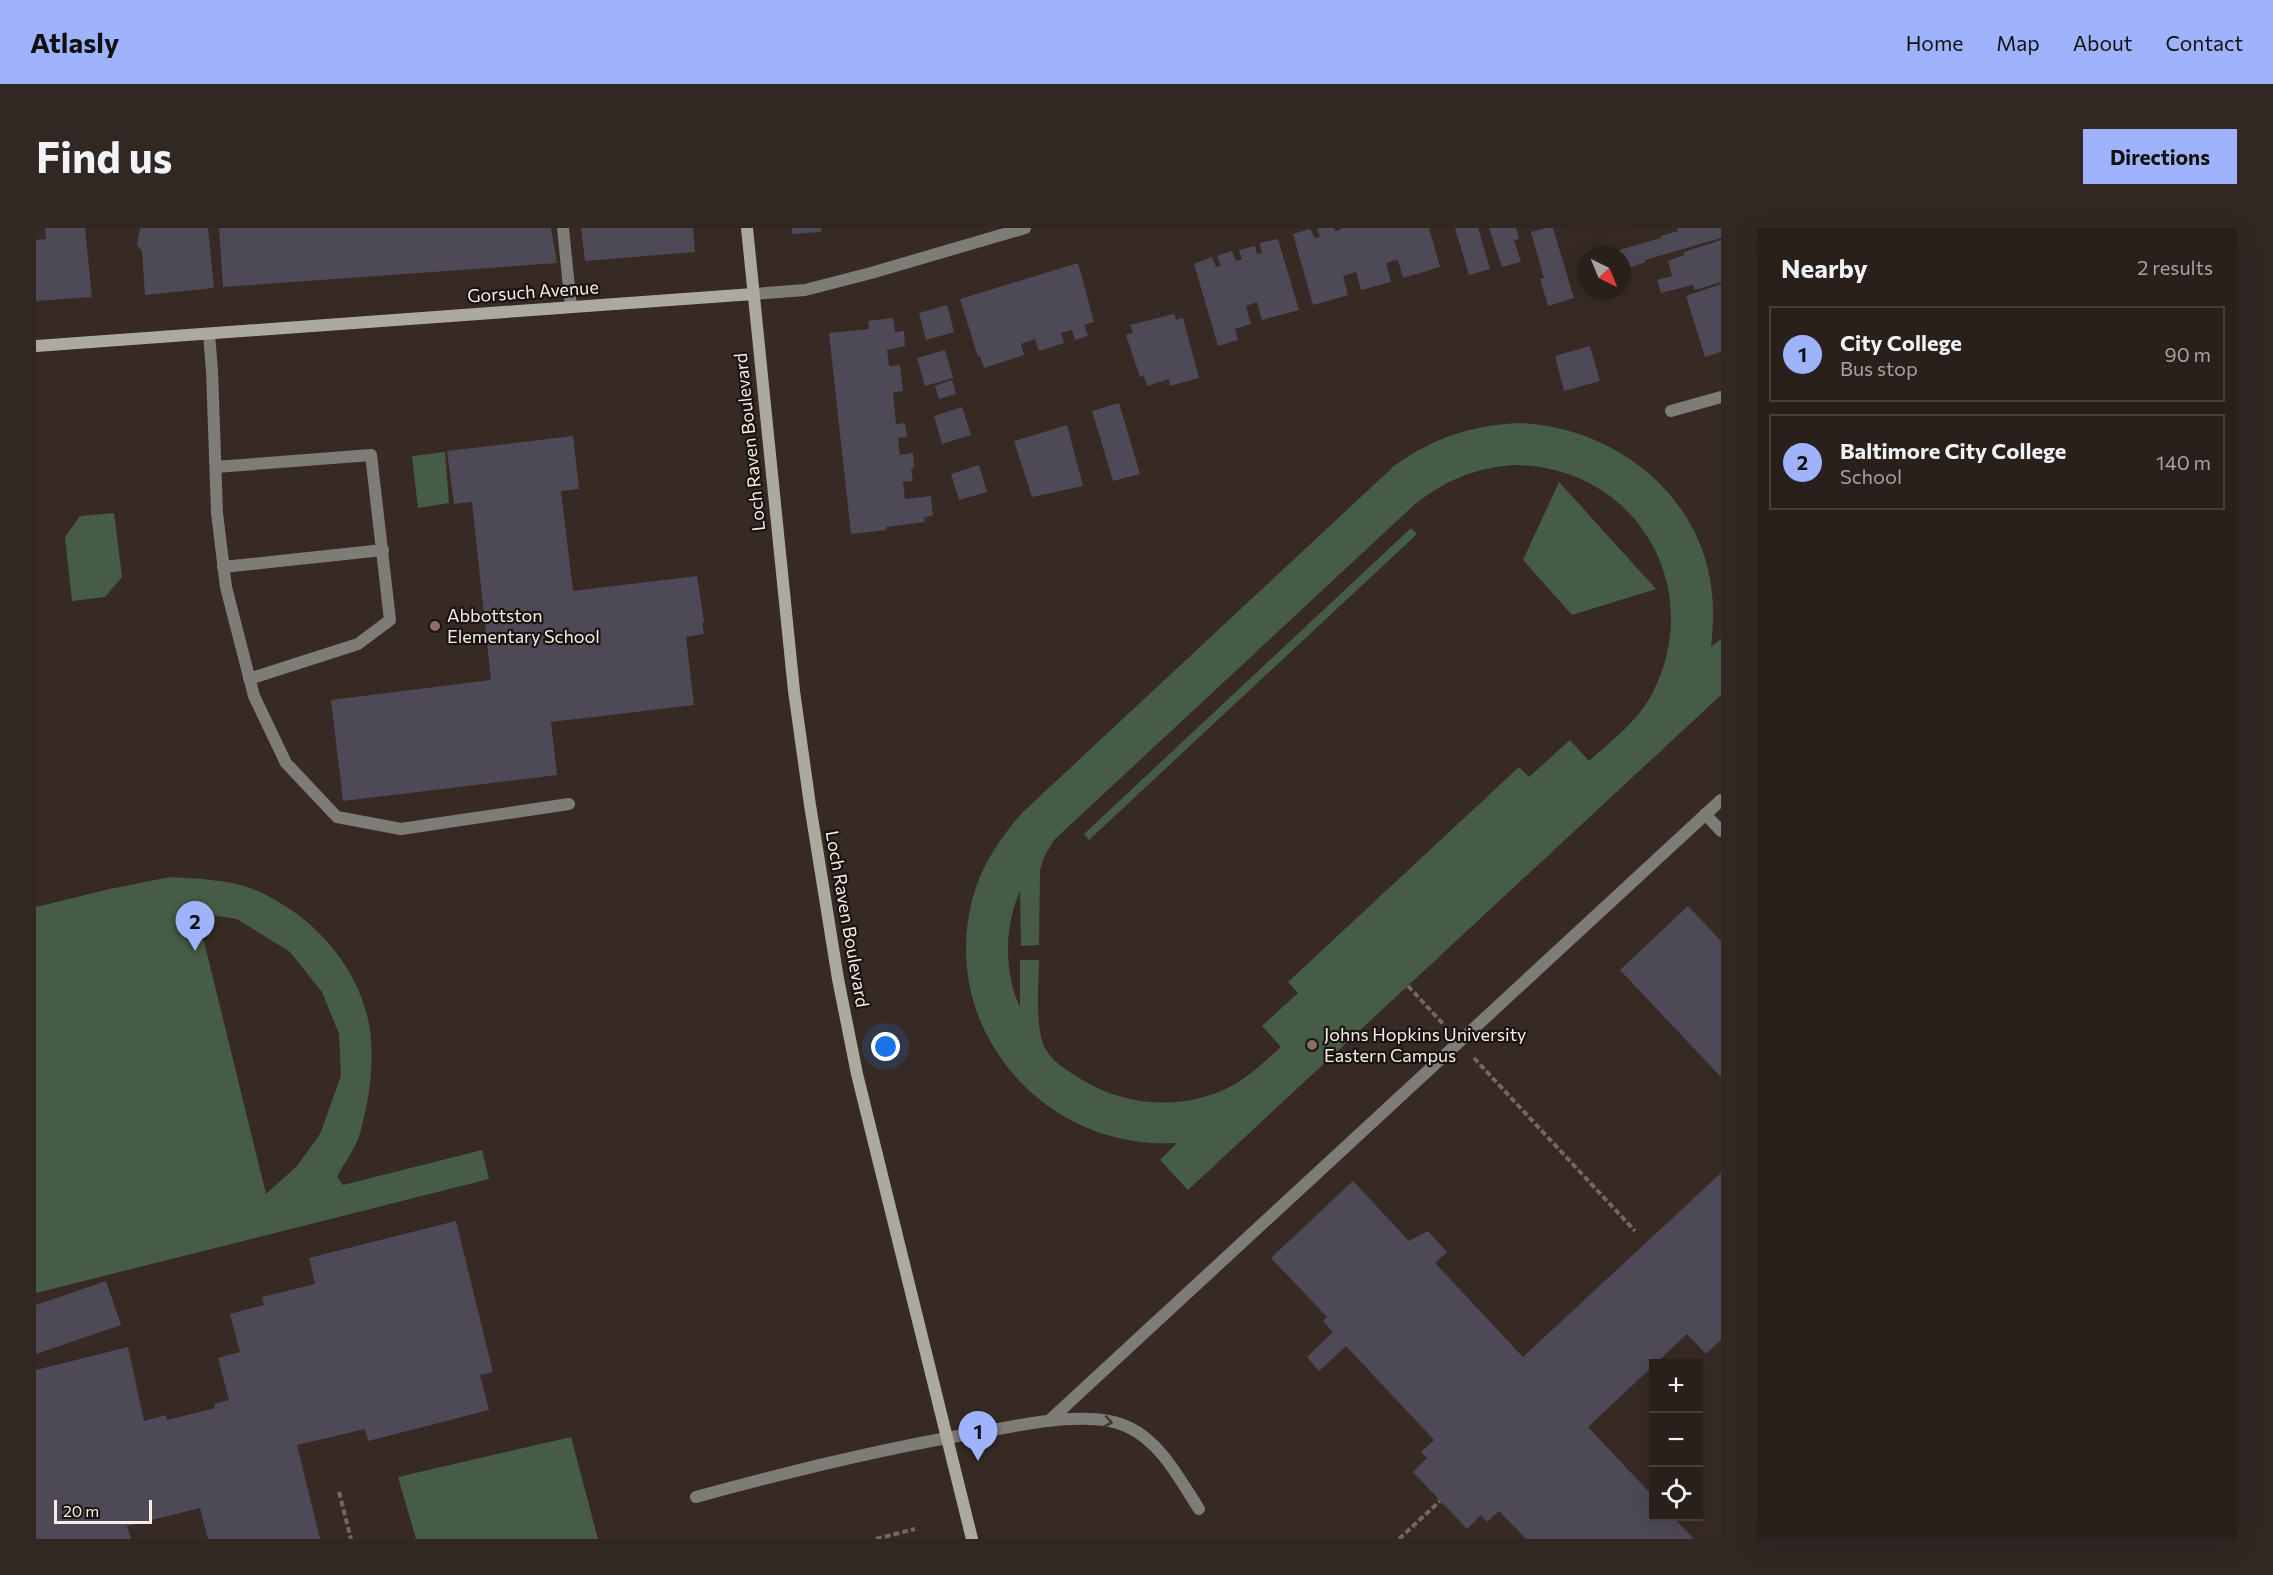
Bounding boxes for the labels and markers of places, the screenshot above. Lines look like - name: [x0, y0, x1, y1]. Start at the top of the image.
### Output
- place label: Abbottston Elementary School: [447, 604, 600, 647]
- marker: Abbottston Elementary School: [428, 619, 442, 633]
- pin: 2: [176, 902, 214, 951]
- place label: Johns Hopkins University Eastern Campus: [1324, 1023, 1526, 1066]
- marker: Johns Hopkins University Eastern Campus: [1305, 1038, 1319, 1052]
- pin: 1: [958, 1412, 998, 1461]

